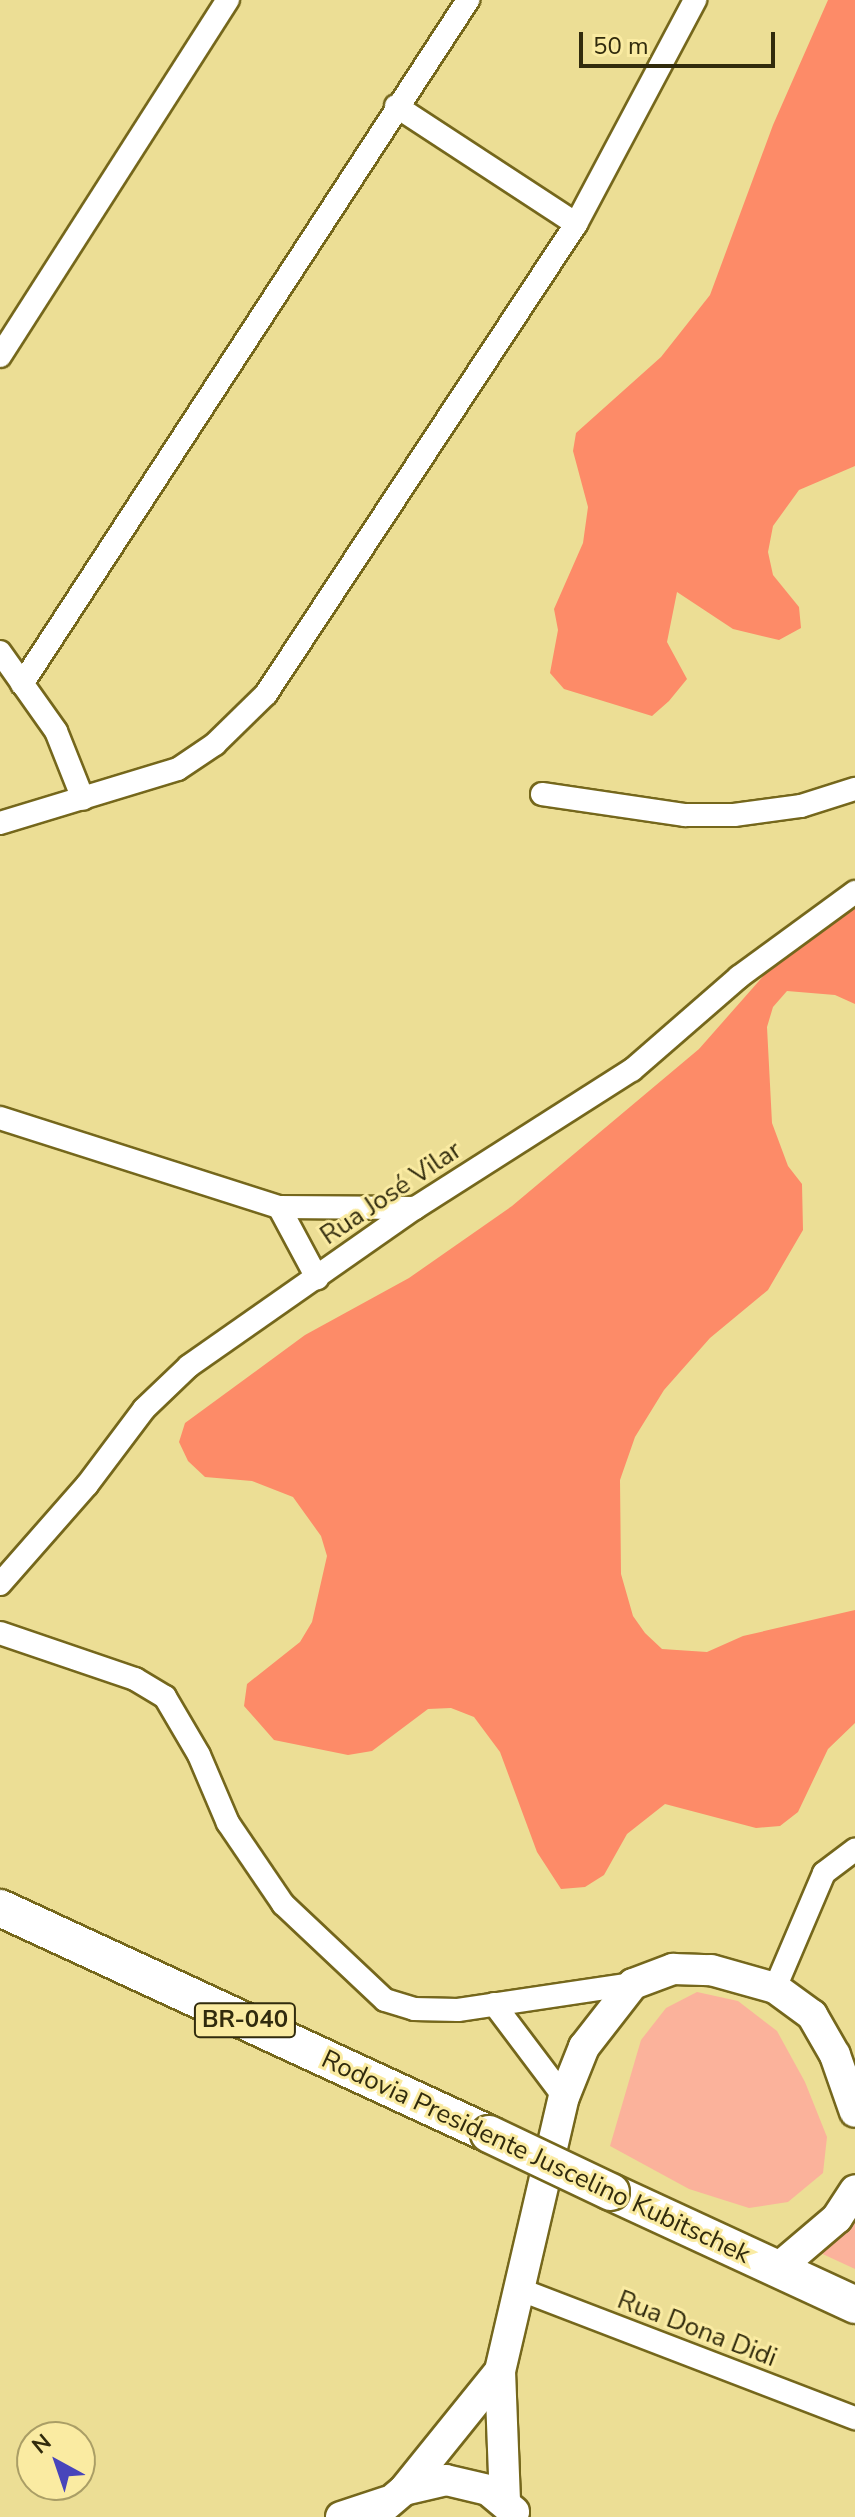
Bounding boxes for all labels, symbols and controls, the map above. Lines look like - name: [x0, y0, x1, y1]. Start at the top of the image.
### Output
- scale bar: [583, 16, 779, 66]
- text: 50 m: [593, 30, 649, 62]
- street label: Rua José Vilar: [315, 1134, 467, 1252]
- road number: BR-040: [193, 2000, 297, 2040]
- street label: Rodovia Presidente Juscelino Kubitschek: [317, 2044, 755, 2270]
- street label: Rua Dona Didi: [613, 2284, 781, 2374]
- north arrow: [16, 2421, 96, 2501]
- text: N: [26, 2427, 58, 2461]

